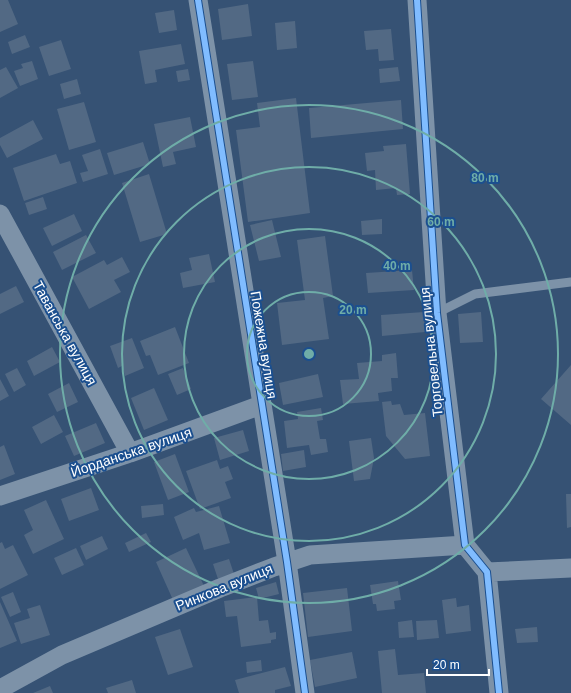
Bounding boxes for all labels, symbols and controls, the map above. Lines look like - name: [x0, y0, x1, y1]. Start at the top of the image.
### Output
- text: 80 m: [471, 171, 499, 185]
- text: 60 m: [427, 215, 455, 229]
- text: 40 m: [383, 259, 411, 273]
- street label: Таванська вулиця: [30, 278, 100, 388]
- street label: Торговельна вулиця: [416, 286, 446, 418]
- street label: Пожежна вулиця: [248, 290, 280, 400]
- text: 20 m: [339, 303, 367, 317]
- centre of rings: [302, 347, 316, 361]
- street label: Йорданська вулиця: [68, 423, 194, 480]
- street label: Ринкова вулиця: [173, 560, 275, 614]
- scale bar: [427, 651, 489, 677]
- text: 20 m: [433, 658, 460, 672]

